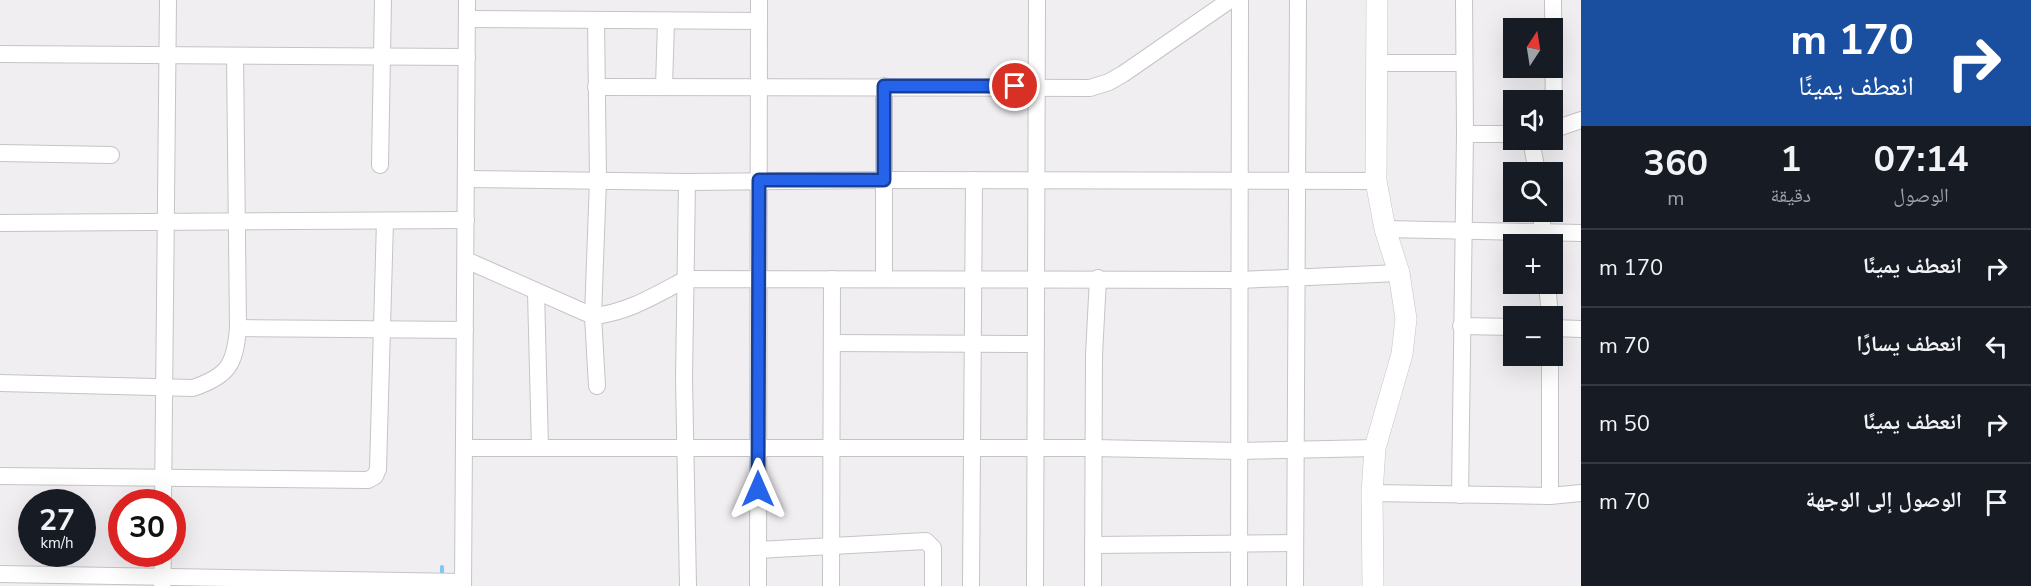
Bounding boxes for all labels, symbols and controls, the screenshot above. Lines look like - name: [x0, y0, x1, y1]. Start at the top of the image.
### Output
- text: 170 m: [1790, 12, 1914, 69]
- north arrow: [1503, 18, 1563, 78]
- map controls: [1503, 18, 1563, 366]
- icon: right: [1935, 24, 2013, 102]
- pin: [989, 60, 1040, 111]
- text: انعطف يمينًا: [1798, 68, 1914, 105]
- icon: arrive: [998, 69, 1031, 102]
- button: sound: [1503, 90, 1563, 150]
- text: 1: [1780, 135, 1802, 184]
- text: 07:14: [1873, 135, 1969, 184]
- text: 360: [1643, 139, 1708, 188]
- button: search: [1503, 162, 1563, 222]
- text: دقيقة: [1770, 182, 1811, 209]
- text: الوصول: [1893, 182, 1949, 209]
- text: m: [1667, 185, 1684, 212]
- button: +: [1503, 234, 1563, 294]
- text: انعطف يمينًا: [1863, 251, 1962, 281]
- icon: right: [1980, 252, 2013, 285]
- text: 170 m: [1599, 253, 1663, 283]
- button: −: [1503, 306, 1563, 366]
- text: انعطف يسارًا: [1856, 329, 1962, 359]
- icon: left: [1980, 330, 2013, 363]
- text: 70 m: [1599, 331, 1650, 361]
- text: انعطف يمينًا: [1863, 407, 1962, 437]
- icon: right: [1980, 408, 2013, 441]
- text: 50 m: [1599, 409, 1650, 439]
- position arrow: [726, 457, 790, 521]
- text: الوصول إلى الوجهة: [1805, 485, 1962, 515]
- icon: arrive: [1980, 486, 2013, 519]
- text: 70 m: [1599, 487, 1650, 517]
- speed limit sign: 30: [108, 489, 186, 567]
- text: 27: [39, 500, 75, 541]
- text: km/h: [40, 533, 74, 553]

